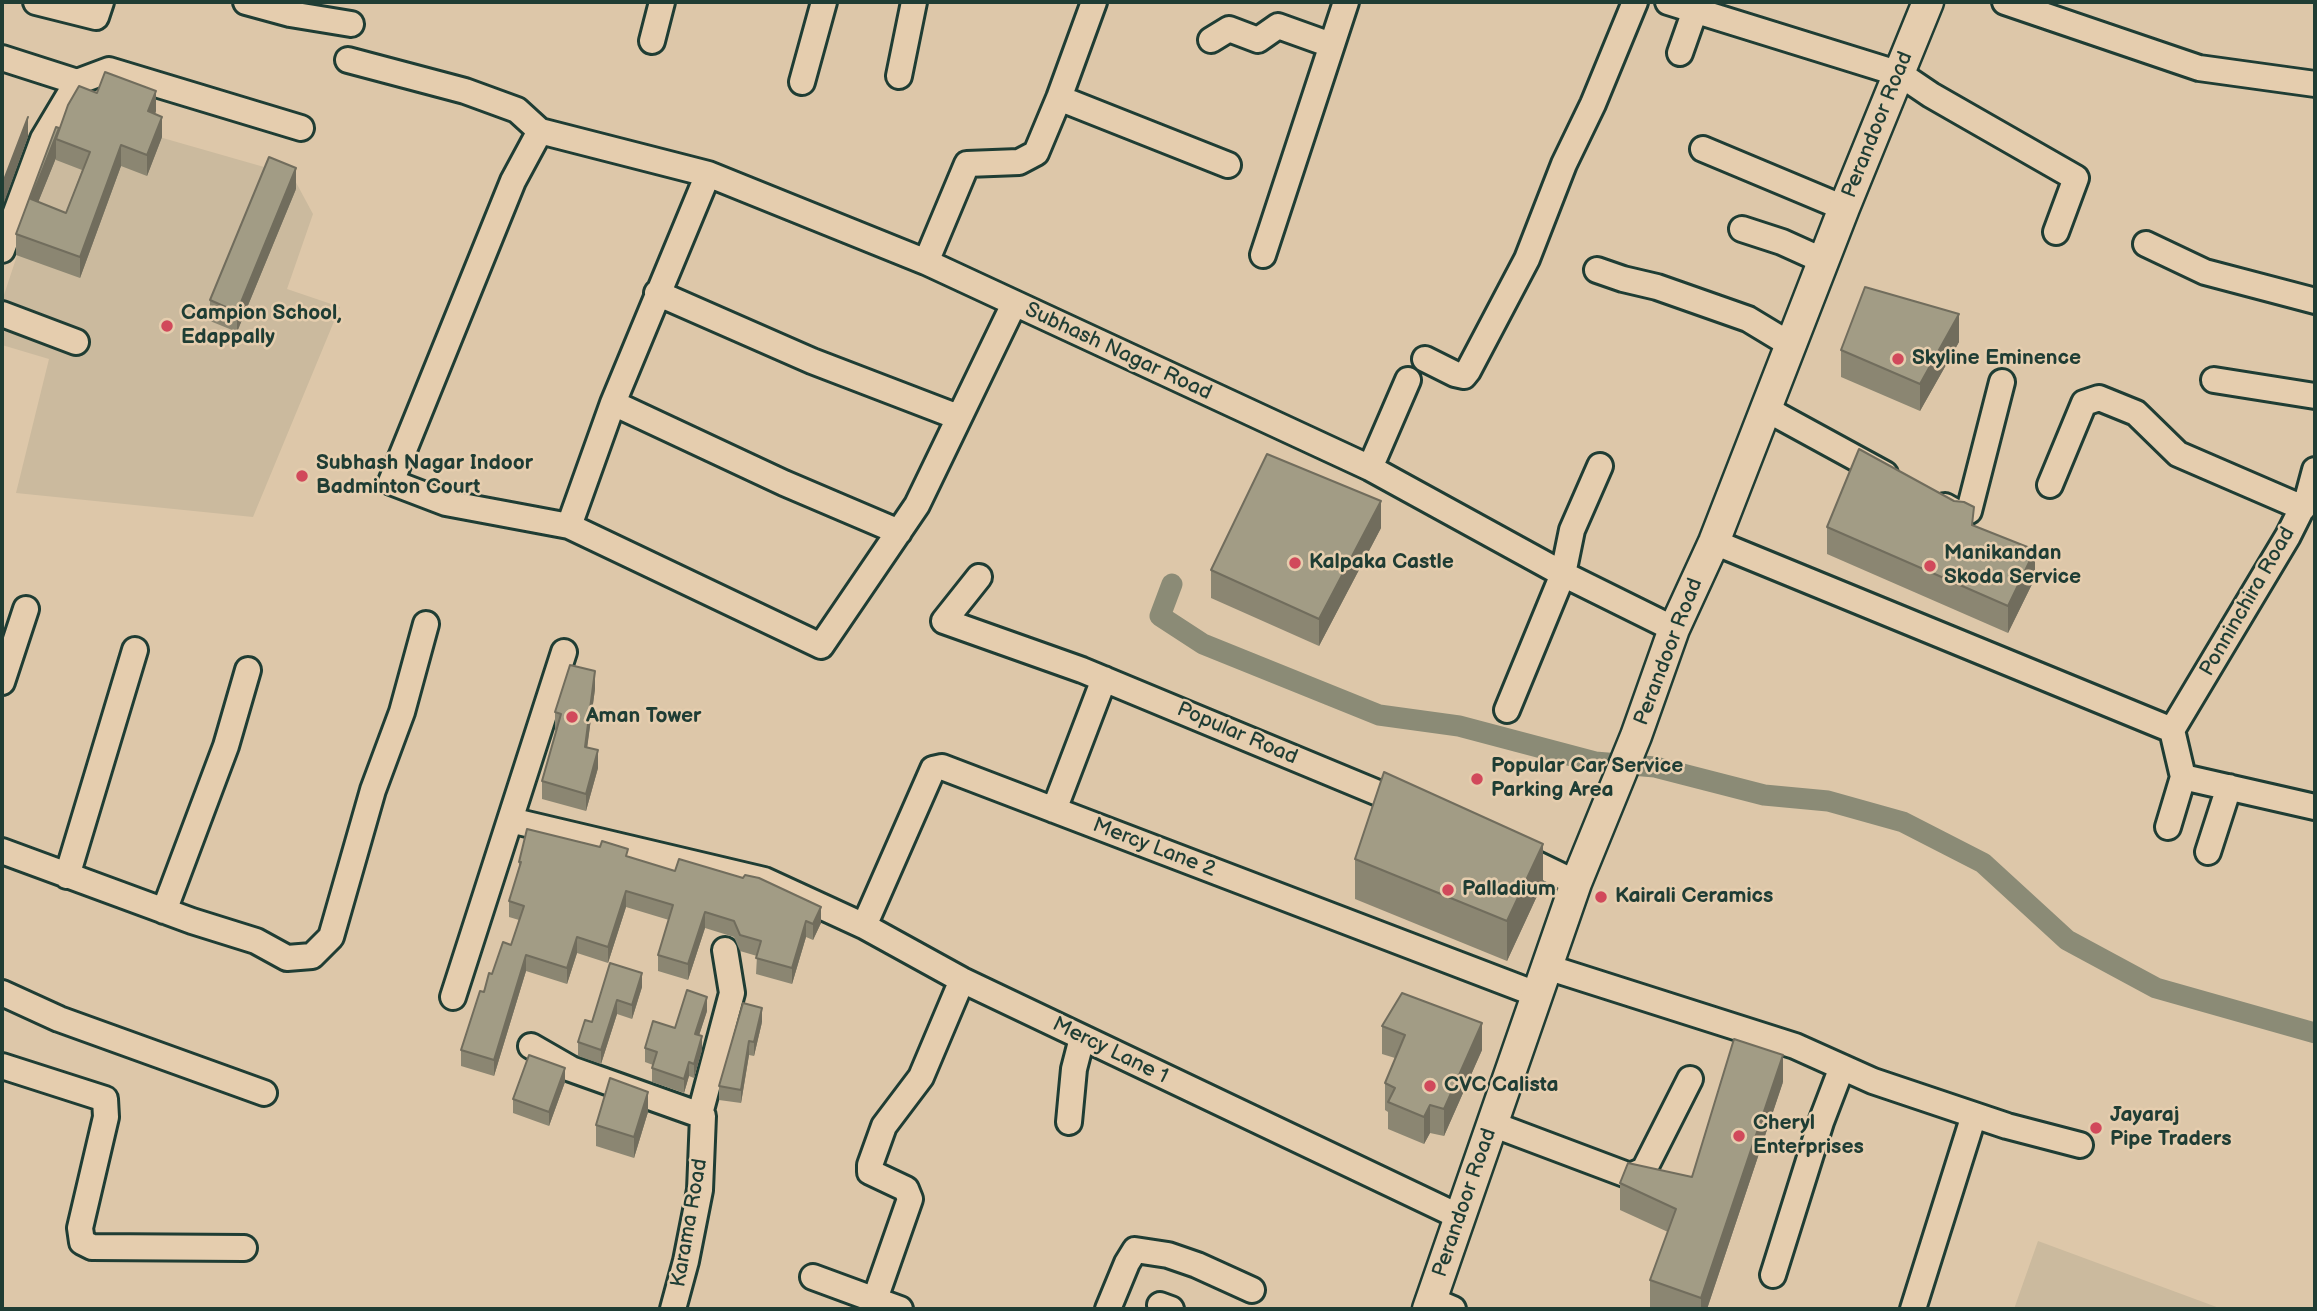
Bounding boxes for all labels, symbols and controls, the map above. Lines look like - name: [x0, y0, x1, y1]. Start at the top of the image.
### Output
- street label: Perandoor Road: [1837, 48, 1919, 202]
- street label: Subhash Nagar Road: [1021, 298, 1215, 406]
- place label: Campion School, Edappally: [181, 301, 342, 351]
- marker: Campion School, Edappally: [159, 318, 175, 334]
- place label: Skyline Eminence: [1912, 346, 2081, 372]
- marker: Skyline Eminence: [1890, 351, 1906, 367]
- place label: Subhash Nagar Indoor Badminton Court: [316, 451, 533, 501]
- marker: Subhash Nagar Indoor Badminton Court: [294, 468, 310, 484]
- street label: Ponninchira Road: [2195, 523, 2301, 681]
- place label: Manikandan Skoda Service: [1944, 541, 2081, 591]
- place label: Kalpaka Castle: [1309, 550, 1454, 576]
- marker: Kalpaka Castle: [1287, 555, 1303, 571]
- marker: Manikandan Skoda Service: [1922, 558, 1938, 574]
- street label: Perandoor Road: [1629, 575, 1709, 729]
- street label: Popular Road: [1173, 697, 1301, 771]
- place label: Aman Tower: [586, 704, 701, 730]
- marker: Aman Tower: [564, 709, 580, 725]
- place label: Popular Car Service Parking Area: [1491, 754, 1683, 804]
- marker: Popular Car Service Parking Area: [1469, 771, 1485, 787]
- street label: Mercy Lane 2: [1089, 813, 1219, 883]
- place label: Palladium: [1462, 877, 1556, 903]
- marker: Palladium: [1440, 882, 1456, 898]
- place label: Kairali Ceramics: [1615, 884, 1773, 910]
- marker: Kairali Ceramics: [1593, 889, 1609, 905]
- street label: Mercy Lane 1: [1048, 1012, 1172, 1090]
- place label: CVC Calista: [1444, 1073, 1558, 1099]
- marker: CVC Calista: [1422, 1078, 1438, 1094]
- place label: Jayaraj Pipe Traders: [2110, 1103, 2232, 1153]
- place label: Cheryl Enterprises: [1753, 1111, 1864, 1161]
- marker: Jayaraj Pipe Traders: [2088, 1120, 2104, 1136]
- street label: Perandoor Road: [1428, 1125, 1502, 1281]
- marker: Cheryl Enterprises: [1731, 1128, 1747, 1144]
- street label: Karama Road: [666, 1157, 714, 1289]

